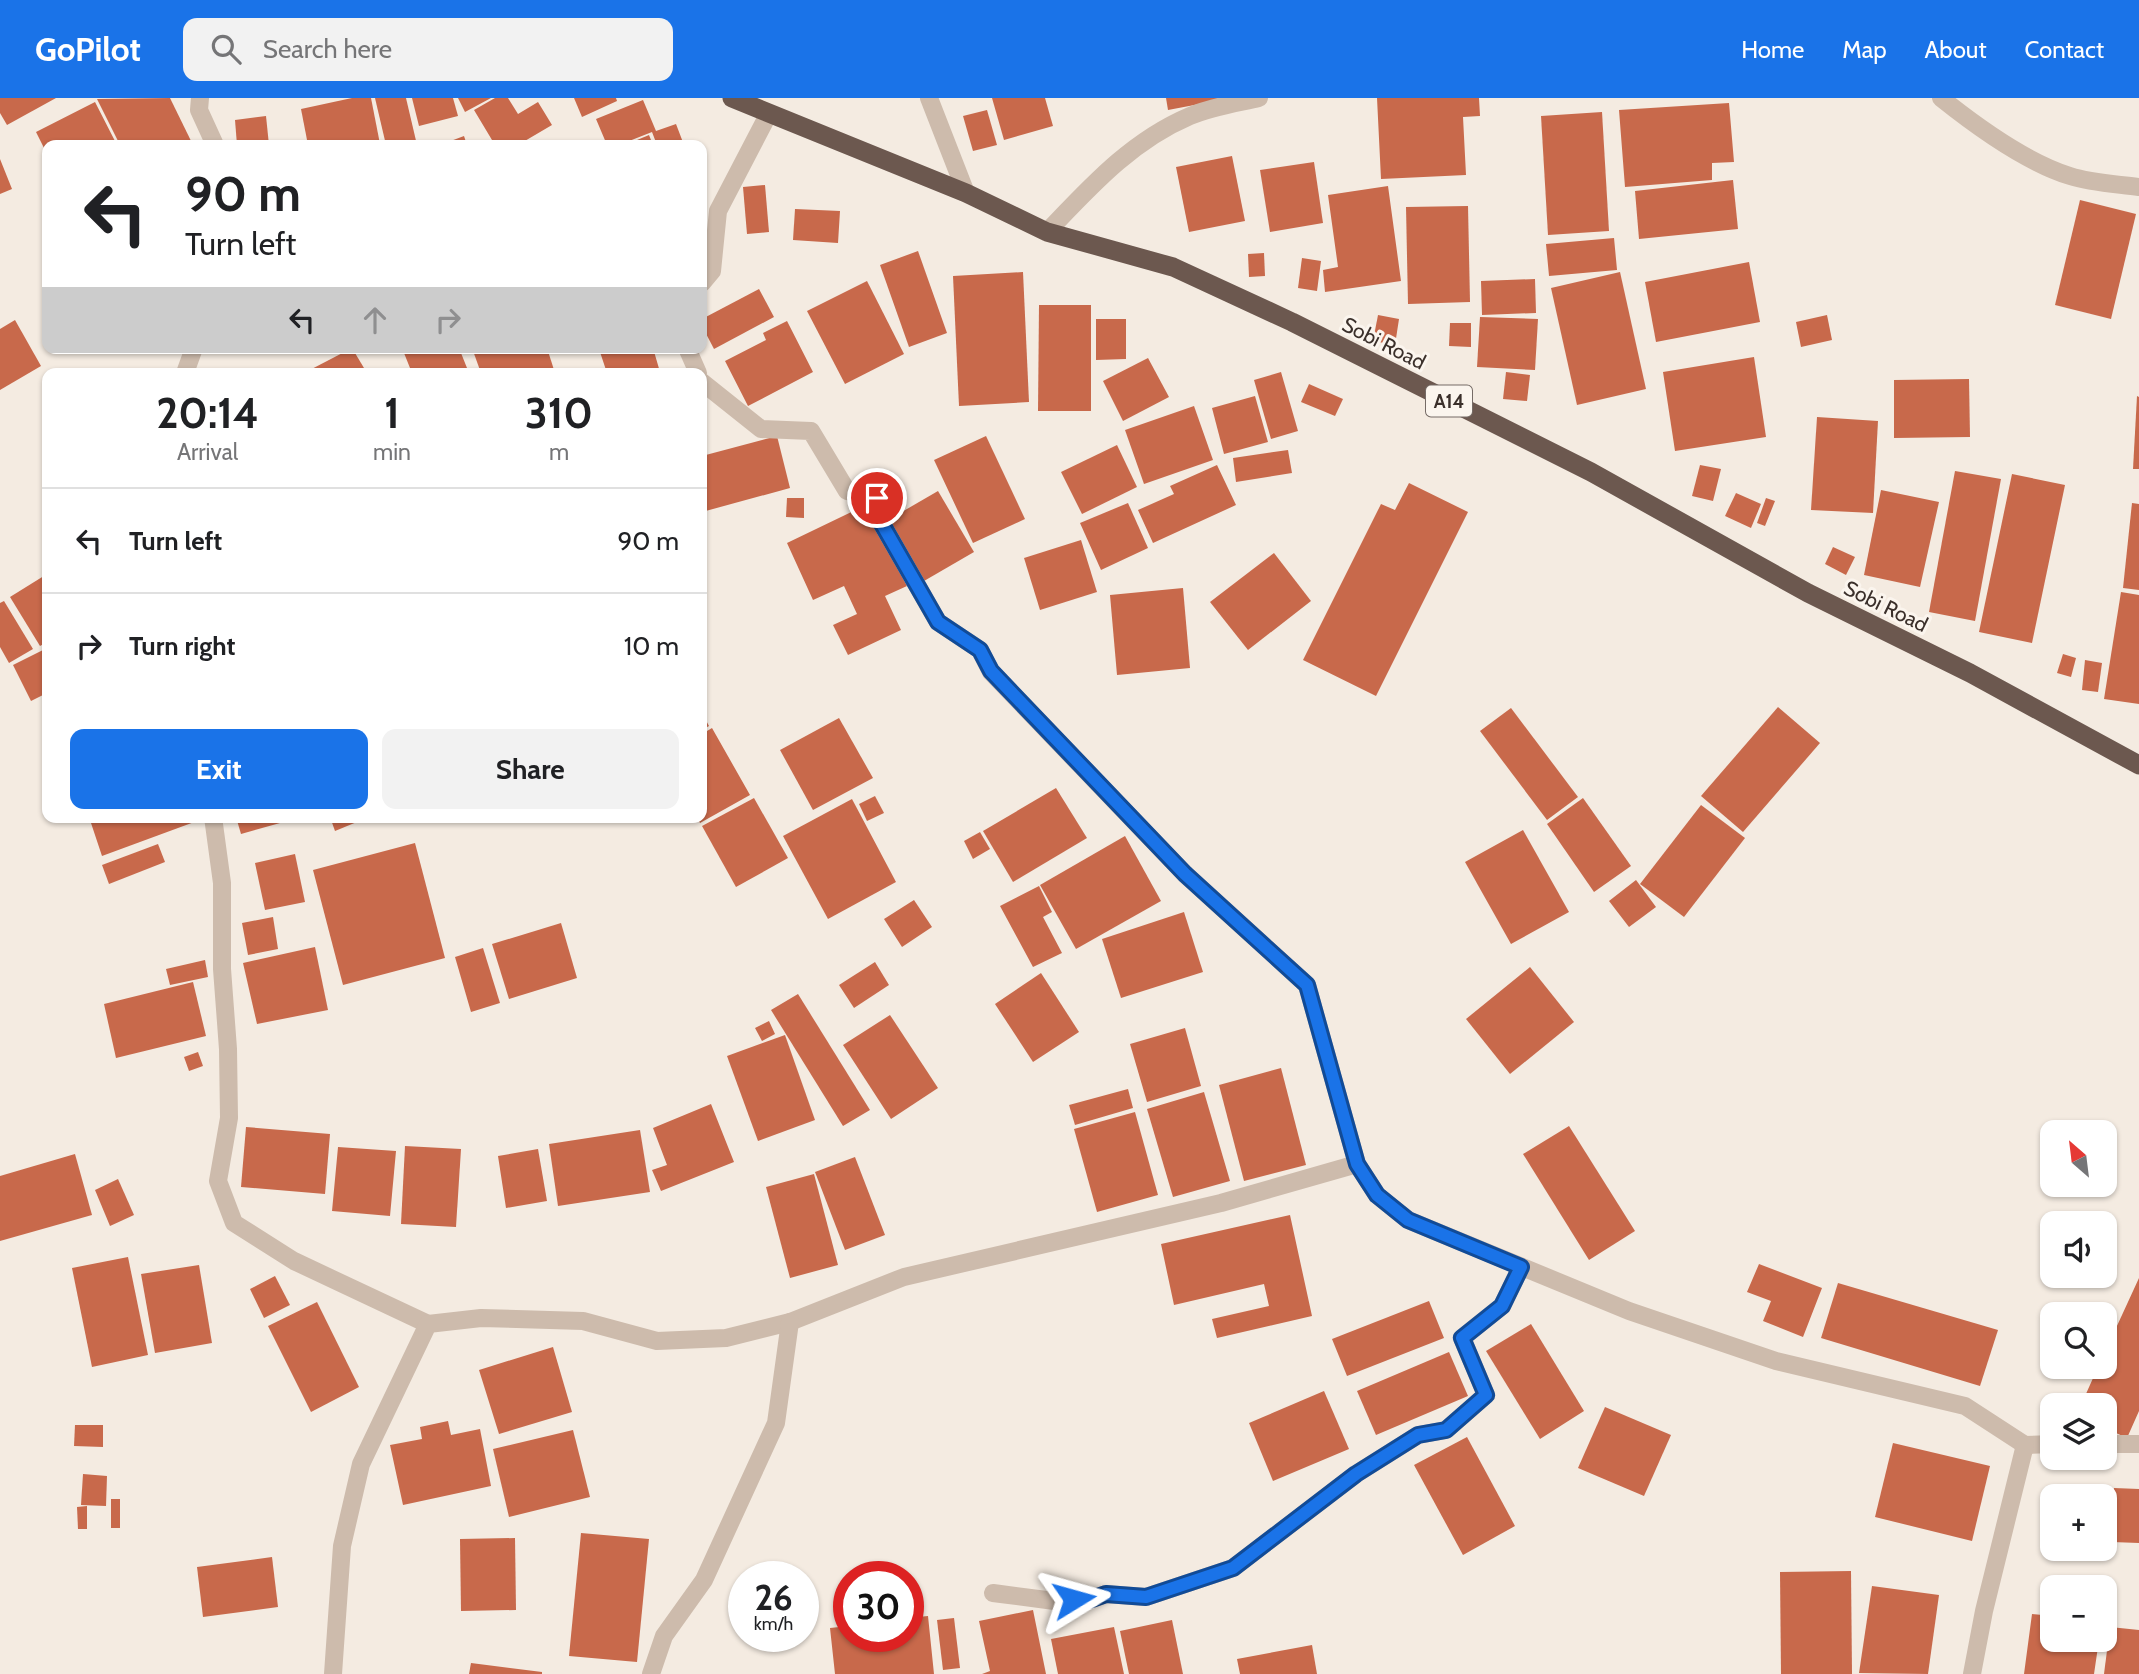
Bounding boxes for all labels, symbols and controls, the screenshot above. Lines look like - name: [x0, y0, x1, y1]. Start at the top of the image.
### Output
- search box: [183, 18, 673, 81]
- text: GoPilot: [35, 29, 141, 69]
- icon: search: [207, 30, 245, 68]
- text: Search here: [263, 33, 392, 65]
- text: Home: [1741, 35, 1804, 64]
- text: Map: [1842, 35, 1887, 64]
- text: About: [1925, 35, 1987, 64]
- text: Contact: [2025, 35, 2104, 64]
- text: 90 m: [185, 164, 301, 223]
- icon: left: [70, 168, 161, 259]
- text: Turn left: [185, 224, 296, 263]
- icon: left: [283, 301, 321, 339]
- icon: ahead: [356, 301, 394, 339]
- icon: right: [429, 301, 467, 339]
- street label: Sobi Road: [1338, 311, 1430, 375]
- road number: A14: [1426, 386, 1472, 416]
- text: 20:14: [156, 387, 259, 439]
- text: 1: [384, 387, 400, 439]
- text: 310: [525, 387, 593, 439]
- text: Arrival: [177, 438, 238, 466]
- text: min: [373, 438, 411, 466]
- text: m: [549, 438, 569, 466]
- pin: [847, 468, 907, 528]
- icon: arrive: [858, 479, 896, 517]
- icon: left: [70, 522, 108, 560]
- text: Turn left: [129, 525, 222, 557]
- text: 90 m: [617, 525, 679, 557]
- street label: Sobi Road: [1840, 575, 1932, 637]
- icon: right: [70, 627, 108, 665]
- text: Turn right: [129, 630, 235, 662]
- text: 10 m: [624, 630, 679, 662]
- button: Exit: [70, 729, 368, 809]
- button: Share: [382, 729, 679, 809]
- north arrow: [2040, 1120, 2118, 1197]
- map controls: [2040, 1120, 2117, 1652]
- button: sound: [2040, 1211, 2117, 1288]
- button: search: [2040, 1302, 2117, 1379]
- button: layers: [2040, 1393, 2117, 1470]
- button: +: [2040, 1484, 2117, 1561]
- speed limit sign: 30: [833, 1561, 924, 1652]
- position arrow: [1037, 1562, 1111, 1636]
- button: −: [2040, 1575, 2117, 1652]
- text: 26: [754, 1576, 793, 1619]
- text: km/h: [754, 1613, 793, 1635]

